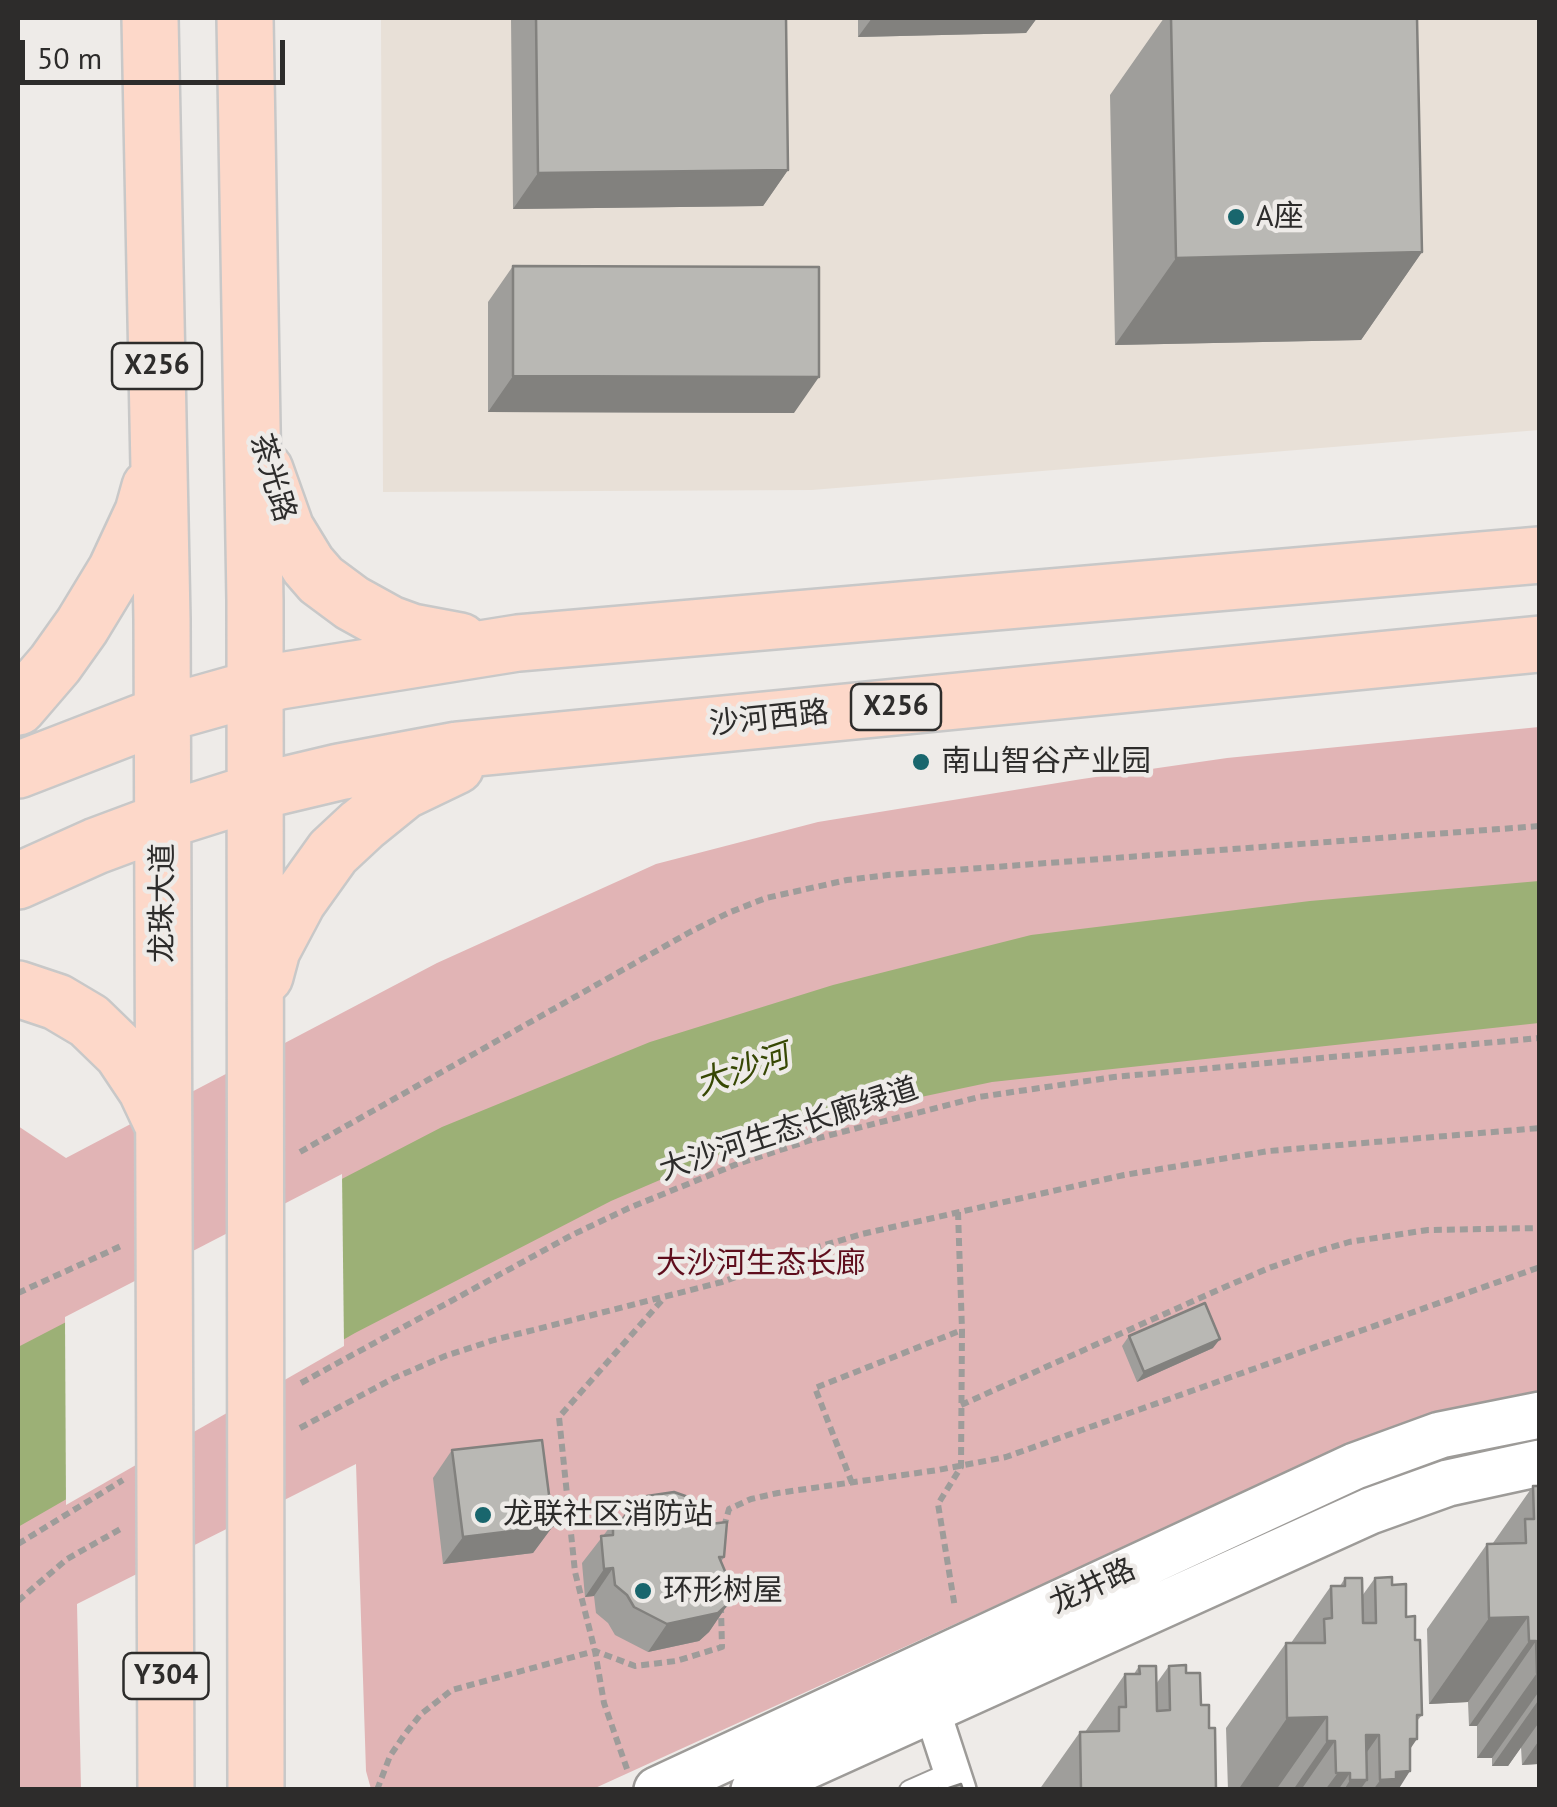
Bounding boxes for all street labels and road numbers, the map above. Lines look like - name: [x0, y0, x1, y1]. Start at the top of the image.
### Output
- road number: X256: [112, 343, 202, 389]
- street label: 茶光路: [242, 430, 302, 526]
- road number: X256: [851, 684, 941, 730]
- street label: 沙河西路: [707, 695, 831, 743]
- street label: 龙珠大道: [145, 843, 181, 963]
- street label: 大沙河生态长廊绿道: [655, 1071, 923, 1189]
- street label: 龙井路: [1045, 1552, 1141, 1622]
- road number: Y304: [124, 1653, 208, 1699]

